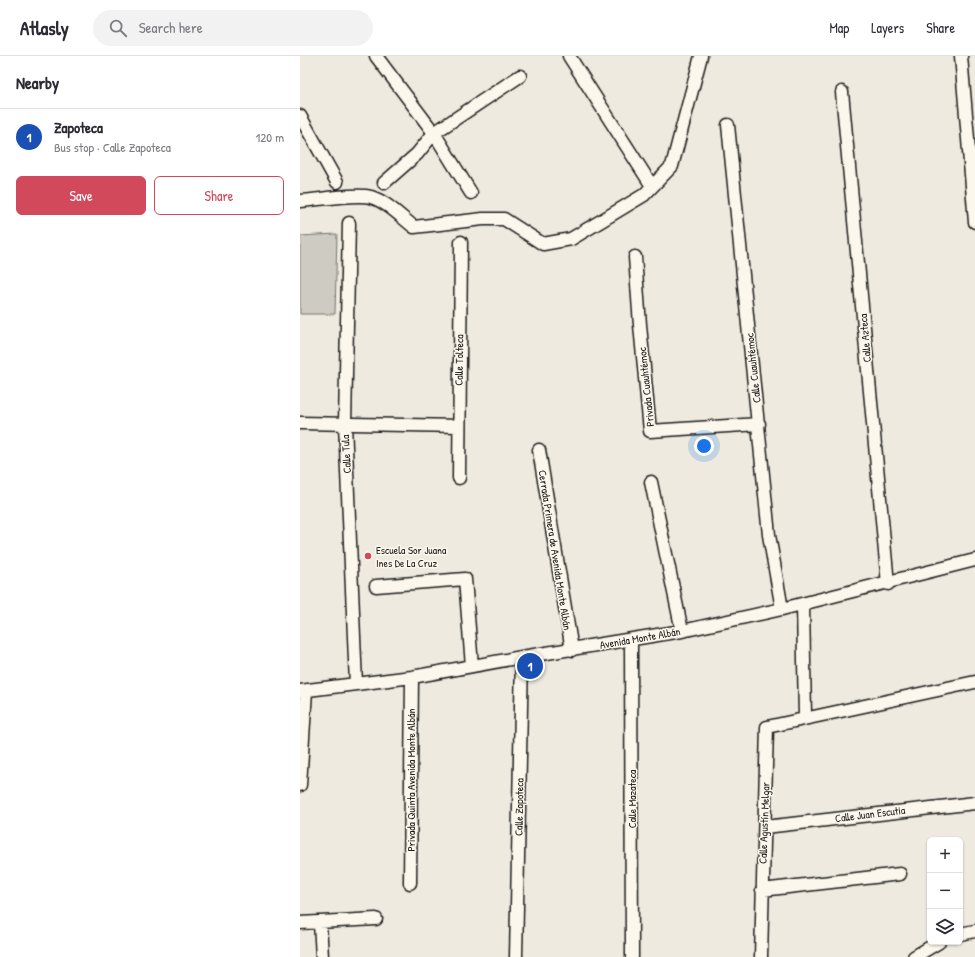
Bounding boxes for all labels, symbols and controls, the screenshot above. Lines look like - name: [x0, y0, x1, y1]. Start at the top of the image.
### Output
- search box: [93, 10, 373, 46]
- text: Atlasly: [20, 15, 69, 41]
- icon: search: [107, 17, 129, 39]
- text: Search here: [139, 17, 203, 38]
- text: Map: [829, 18, 849, 37]
- text: Layers: [871, 18, 904, 37]
- text: Share: [926, 18, 955, 37]
- text: Nearby: [16, 71, 59, 94]
- text: Zapoteca: [54, 117, 103, 138]
- text: 1: [27, 128, 31, 146]
- text: 120 m: [256, 128, 284, 146]
- text: Bus stop · Calle Zapoteca: [54, 138, 171, 156]
- button: Save: [16, 176, 146, 215]
- button: Share: [154, 176, 284, 215]
- street label: Calle Azteca: [856, 312, 874, 363]
- street label: Calle Cuauhtémoc: [742, 332, 764, 404]
- street label: Calle Tolteca: [452, 334, 466, 386]
- street label: Privada Cuauhtémoc: [635, 346, 657, 427]
- street label: Calle Tula: [338, 434, 354, 474]
- your location: [694, 436, 714, 456]
- street label: Cerrada Primera de Avenida Monte Albán: [535, 469, 575, 631]
- place label: Escuela Sor Juana Ines De La Cruz: [376, 543, 447, 570]
- marker: Escuela Sor Juana Ines De La Cruz: [363, 551, 373, 561]
- street label: Avenida Monte Albán: [599, 624, 681, 652]
- pin: 1: [517, 651, 543, 681]
- street label: Privada Quinta Avenida Monte Albán: [404, 708, 418, 851]
- street label: Calle Mazateca: [625, 769, 639, 828]
- street label: Calle Zapoteca: [511, 777, 527, 836]
- street label: Calle Agustín Melgar: [756, 781, 772, 864]
- street label: Calle Juan Escutia: [834, 803, 907, 825]
- map controls: [927, 837, 963, 945]
- button: +: [927, 837, 963, 873]
- button: −: [927, 873, 963, 909]
- button: layers: [927, 909, 963, 945]

